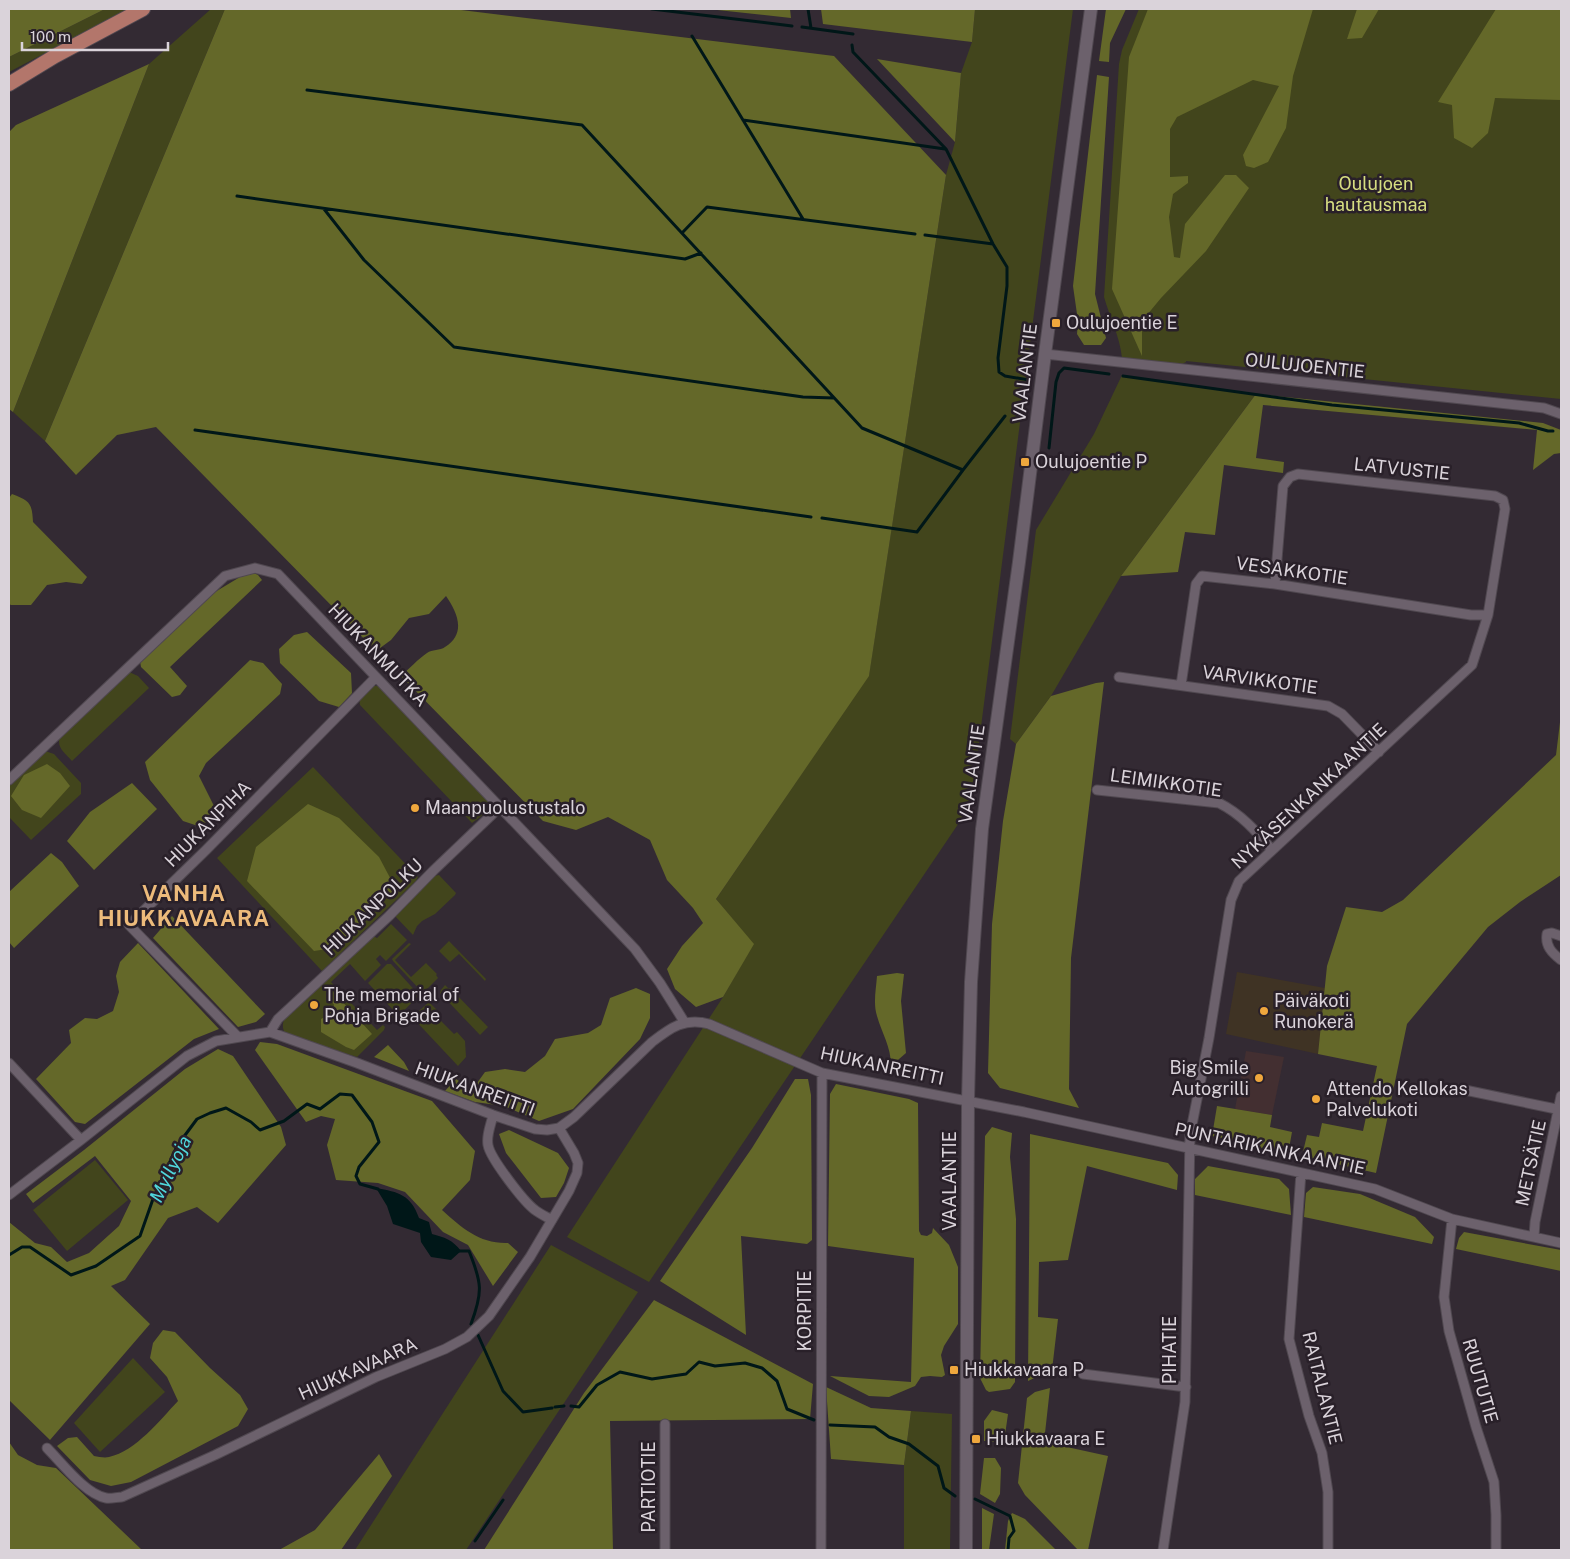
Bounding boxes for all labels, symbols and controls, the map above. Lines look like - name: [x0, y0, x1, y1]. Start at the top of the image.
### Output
- scale bar: [22, 20, 169, 52]
- text: 100 m: [30, 28, 71, 45]
- park label: Oulujoen hautausmaa: [1325, 173, 1427, 215]
- place label: Oulujoentie E: [1066, 312, 1178, 333]
- marker: Oulujoentie E: [1050, 317, 1062, 329]
- street label: VAALANTIE: [1008, 322, 1041, 424]
- street label: OULUJOENTIE: [1244, 349, 1366, 382]
- place label: Oulujoentie P: [1035, 451, 1147, 472]
- street label: LATVUSTIE: [1353, 453, 1451, 484]
- marker: Oulujoentie P: [1019, 456, 1031, 468]
- street label: VESAKKOTIE: [1235, 552, 1349, 589]
- street label: HIUKANMUTKA: [324, 599, 433, 711]
- street label: VARVIKKOTIE: [1201, 661, 1319, 698]
- street label: NYKÄSENKANKAANTIE: [1226, 718, 1390, 873]
- street label: VAALANTIE: [954, 723, 989, 825]
- street label: LEIMIKKOTIE: [1109, 764, 1223, 801]
- street label: HIUKANPIHA: [160, 776, 255, 871]
- place label: Maanpuolustustalo: [425, 797, 585, 818]
- marker: Maanpuolustustalo: [409, 802, 421, 814]
- street label: HIUKANPOLKU: [319, 854, 427, 959]
- district label: VANHA HIUKKAVAARA: [98, 880, 270, 931]
- place label: The memorial of Pohja Brigade: [324, 984, 459, 1026]
- place label: Päiväkoti Runokerä: [1274, 990, 1354, 1032]
- marker: The memorial of Pohja Brigade: [308, 999, 320, 1011]
- marker: Päiväkoti Runokerä: [1258, 1005, 1270, 1017]
- street label: HIUKANREITTI: [818, 1042, 946, 1089]
- street label: HIUKANREITTI: [412, 1057, 538, 1120]
- place label: Big Smile Autogrilli: [1170, 1057, 1249, 1099]
- marker: Big Smile Autogrilli: [1253, 1072, 1265, 1084]
- place label: Attendo Kellokas Palvelukoti: [1326, 1078, 1468, 1120]
- marker: Attendo Kellokas Palvelukoti: [1310, 1093, 1322, 1105]
- street label: METSÄTIE: [1510, 1117, 1550, 1208]
- street label: PUNTARIKANKAANTIE: [1173, 1118, 1367, 1179]
- street label: VAALANTIE: [939, 1131, 960, 1231]
- water label: Myllyoja: [144, 1132, 196, 1206]
- street label: KORPITIE: [794, 1270, 815, 1352]
- street label: PIHATIE: [1159, 1316, 1180, 1384]
- street label: RAITALANTIE: [1298, 1329, 1347, 1447]
- street label: HIUKKAVAARA: [295, 1333, 421, 1404]
- street label: RUUTUTIE: [1458, 1336, 1503, 1426]
- place label: Hiukkavaara P: [964, 1359, 1084, 1380]
- marker: Hiukkavaara P: [948, 1364, 960, 1376]
- place label: Hiukkavaara E: [986, 1428, 1105, 1449]
- marker: Hiukkavaara E: [970, 1433, 982, 1445]
- street label: PARTIOTIE: [638, 1441, 659, 1533]

